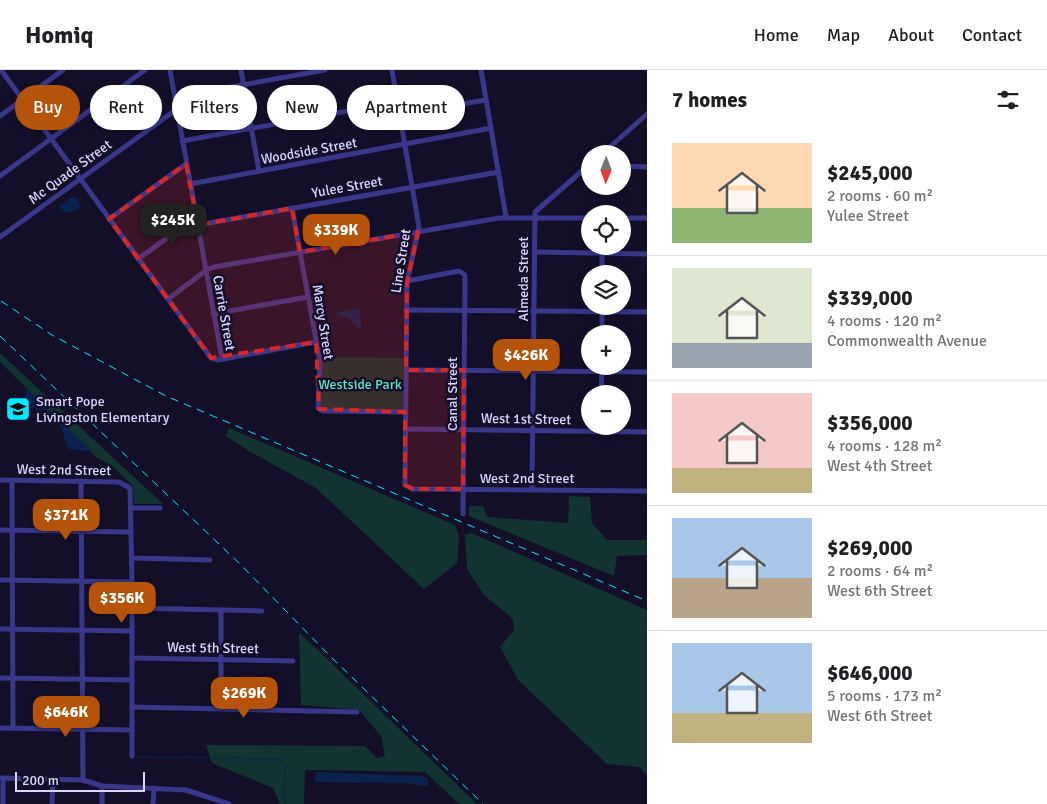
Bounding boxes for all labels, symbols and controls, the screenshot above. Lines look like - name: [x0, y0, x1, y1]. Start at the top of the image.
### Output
- text: Homiq: [25, 20, 94, 50]
- text: Home: [754, 24, 799, 46]
- text: Map: [827, 24, 860, 46]
- text: About: [888, 24, 934, 46]
- text: Contact: [962, 24, 1022, 46]
- chip: Buy: [15, 85, 80, 130]
- chip: Rent: [90, 85, 162, 130]
- chip: Filters: [172, 85, 257, 130]
- chip: New: [267, 85, 337, 130]
- chip: Apartment: [347, 85, 465, 130]
- icon: filters: [994, 86, 1022, 114]
- text: 7 homes: [672, 87, 747, 113]
- street label: Woodside Street: [260, 134, 358, 168]
- street label: Mc Quade Street: [25, 136, 115, 208]
- north arrow: [581, 145, 631, 195]
- map controls: [581, 145, 631, 435]
- text: $245,000: [827, 160, 913, 186]
- icon: home: [712, 163, 772, 223]
- street label: Yulee Street: [310, 172, 384, 202]
- text: 2 rooms · 60 m²: [827, 186, 933, 206]
- pin: $245K: [138, 204, 208, 246]
- button: locate: [581, 205, 631, 255]
- text: Yulee Street: [827, 206, 909, 226]
- text: $245K: [151, 210, 195, 230]
- pin: $339K: [301, 214, 371, 256]
- text: $339K: [314, 220, 358, 240]
- street label: Line Street: [388, 227, 414, 294]
- street label: Almeda Street: [515, 237, 532, 321]
- button: layers: [581, 265, 631, 315]
- street label: Carrie Street: [209, 274, 239, 352]
- street label: Marcy Street: [309, 283, 337, 361]
- text: $339,000: [827, 285, 913, 311]
- icon: home: [712, 288, 772, 348]
- text: 4 rooms · 120 m²: [827, 311, 942, 331]
- button: +: [581, 325, 631, 375]
- text: Commonwealth Avenue: [827, 331, 987, 351]
- pin: $426K: [491, 338, 561, 381]
- text: $426K: [504, 345, 548, 365]
- street label: Canal Street: [444, 357, 461, 431]
- park label: Westside Park: [318, 376, 402, 393]
- button: −: [581, 385, 631, 435]
- place label: Smart Pope Livingston Elementary: [36, 393, 170, 426]
- school or university icon: Smart Pope Livingston Elementary: [5, 396, 31, 422]
- street label: West 1st Street: [481, 410, 572, 428]
- text: $356,000: [827, 410, 913, 436]
- icon: home: [712, 413, 772, 473]
- text: 4 rooms · 128 m²: [827, 436, 942, 456]
- text: West 4th Street: [827, 456, 932, 476]
- street label: West 2nd Street: [17, 461, 112, 479]
- street label: West 2nd Street: [480, 470, 574, 487]
- pin: $371K: [31, 498, 101, 541]
- text: $371K: [44, 505, 88, 525]
- text: $269,000: [827, 535, 913, 561]
- icon: home: [712, 538, 772, 598]
- text: 2 rooms · 64 m²: [827, 561, 933, 581]
- text: West 6th Street: [827, 581, 932, 601]
- pin: $356K: [87, 582, 157, 624]
- text: $356K: [100, 588, 144, 608]
- street label: West 5th Street: [167, 639, 259, 657]
- text: $646,000: [827, 660, 913, 686]
- icon: home: [712, 663, 772, 723]
- pin: $269K: [209, 676, 279, 719]
- text: $269K: [222, 683, 266, 703]
- text: 5 rooms · 173 m²: [827, 686, 942, 706]
- pin: $646K: [31, 696, 101, 738]
- text: $646K: [44, 702, 88, 722]
- text: West 6th Street: [827, 706, 932, 726]
- scale bar: [15, 769, 145, 792]
- text: 200 m: [22, 772, 59, 789]

